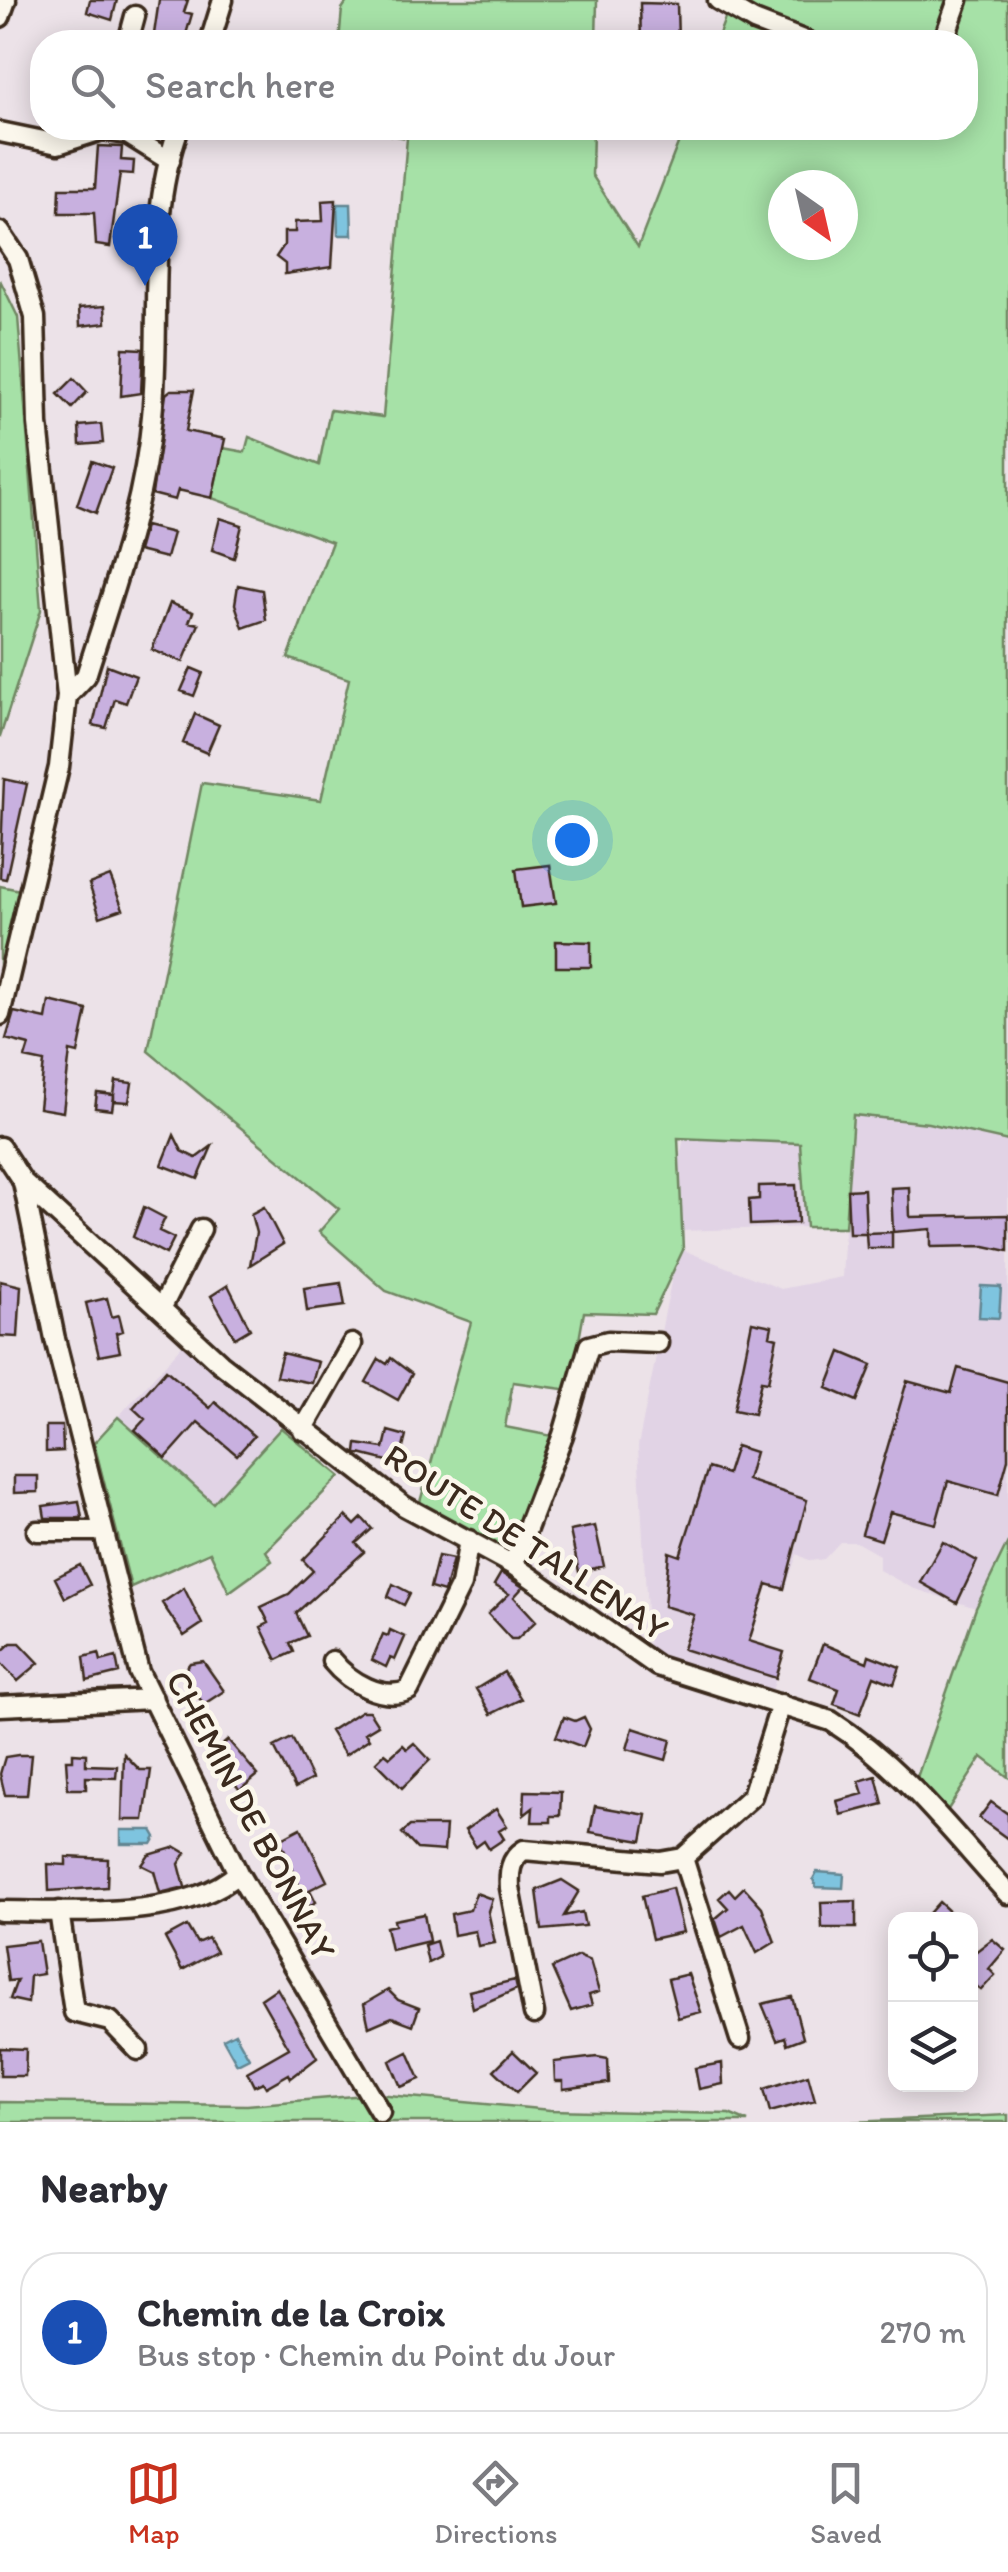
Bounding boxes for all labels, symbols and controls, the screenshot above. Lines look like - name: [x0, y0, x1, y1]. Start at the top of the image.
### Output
- search box: [30, 30, 978, 140]
- icon: search: [65, 58, 120, 113]
- text: Search here: [145, 62, 336, 108]
- north arrow: [768, 170, 858, 260]
- pin: 1: [112, 204, 178, 286]
- your location: [547, 815, 598, 866]
- street label: ROUTE DE TALLENAY: [376, 1435, 676, 1649]
- street label: CHEMIN DE BONNAY: [157, 1663, 345, 1967]
- map controls: [888, 1912, 978, 2092]
- button: locate: [888, 1912, 978, 2002]
- button: layers: [888, 2002, 978, 2092]
- text: Nearby: [40, 2162, 167, 2213]
- text: Chemin de la Croix: [137, 2290, 445, 2336]
- text: 1: [67, 2313, 82, 2351]
- text: 270 m: [879, 2313, 966, 2351]
- text: Bus stop · Chemin du Point du Jour: [137, 2336, 615, 2374]
- tab: Map: [126, 2456, 181, 2550]
- tab: Directions: [434, 2456, 557, 2550]
- tab: Saved: [810, 2456, 882, 2550]

